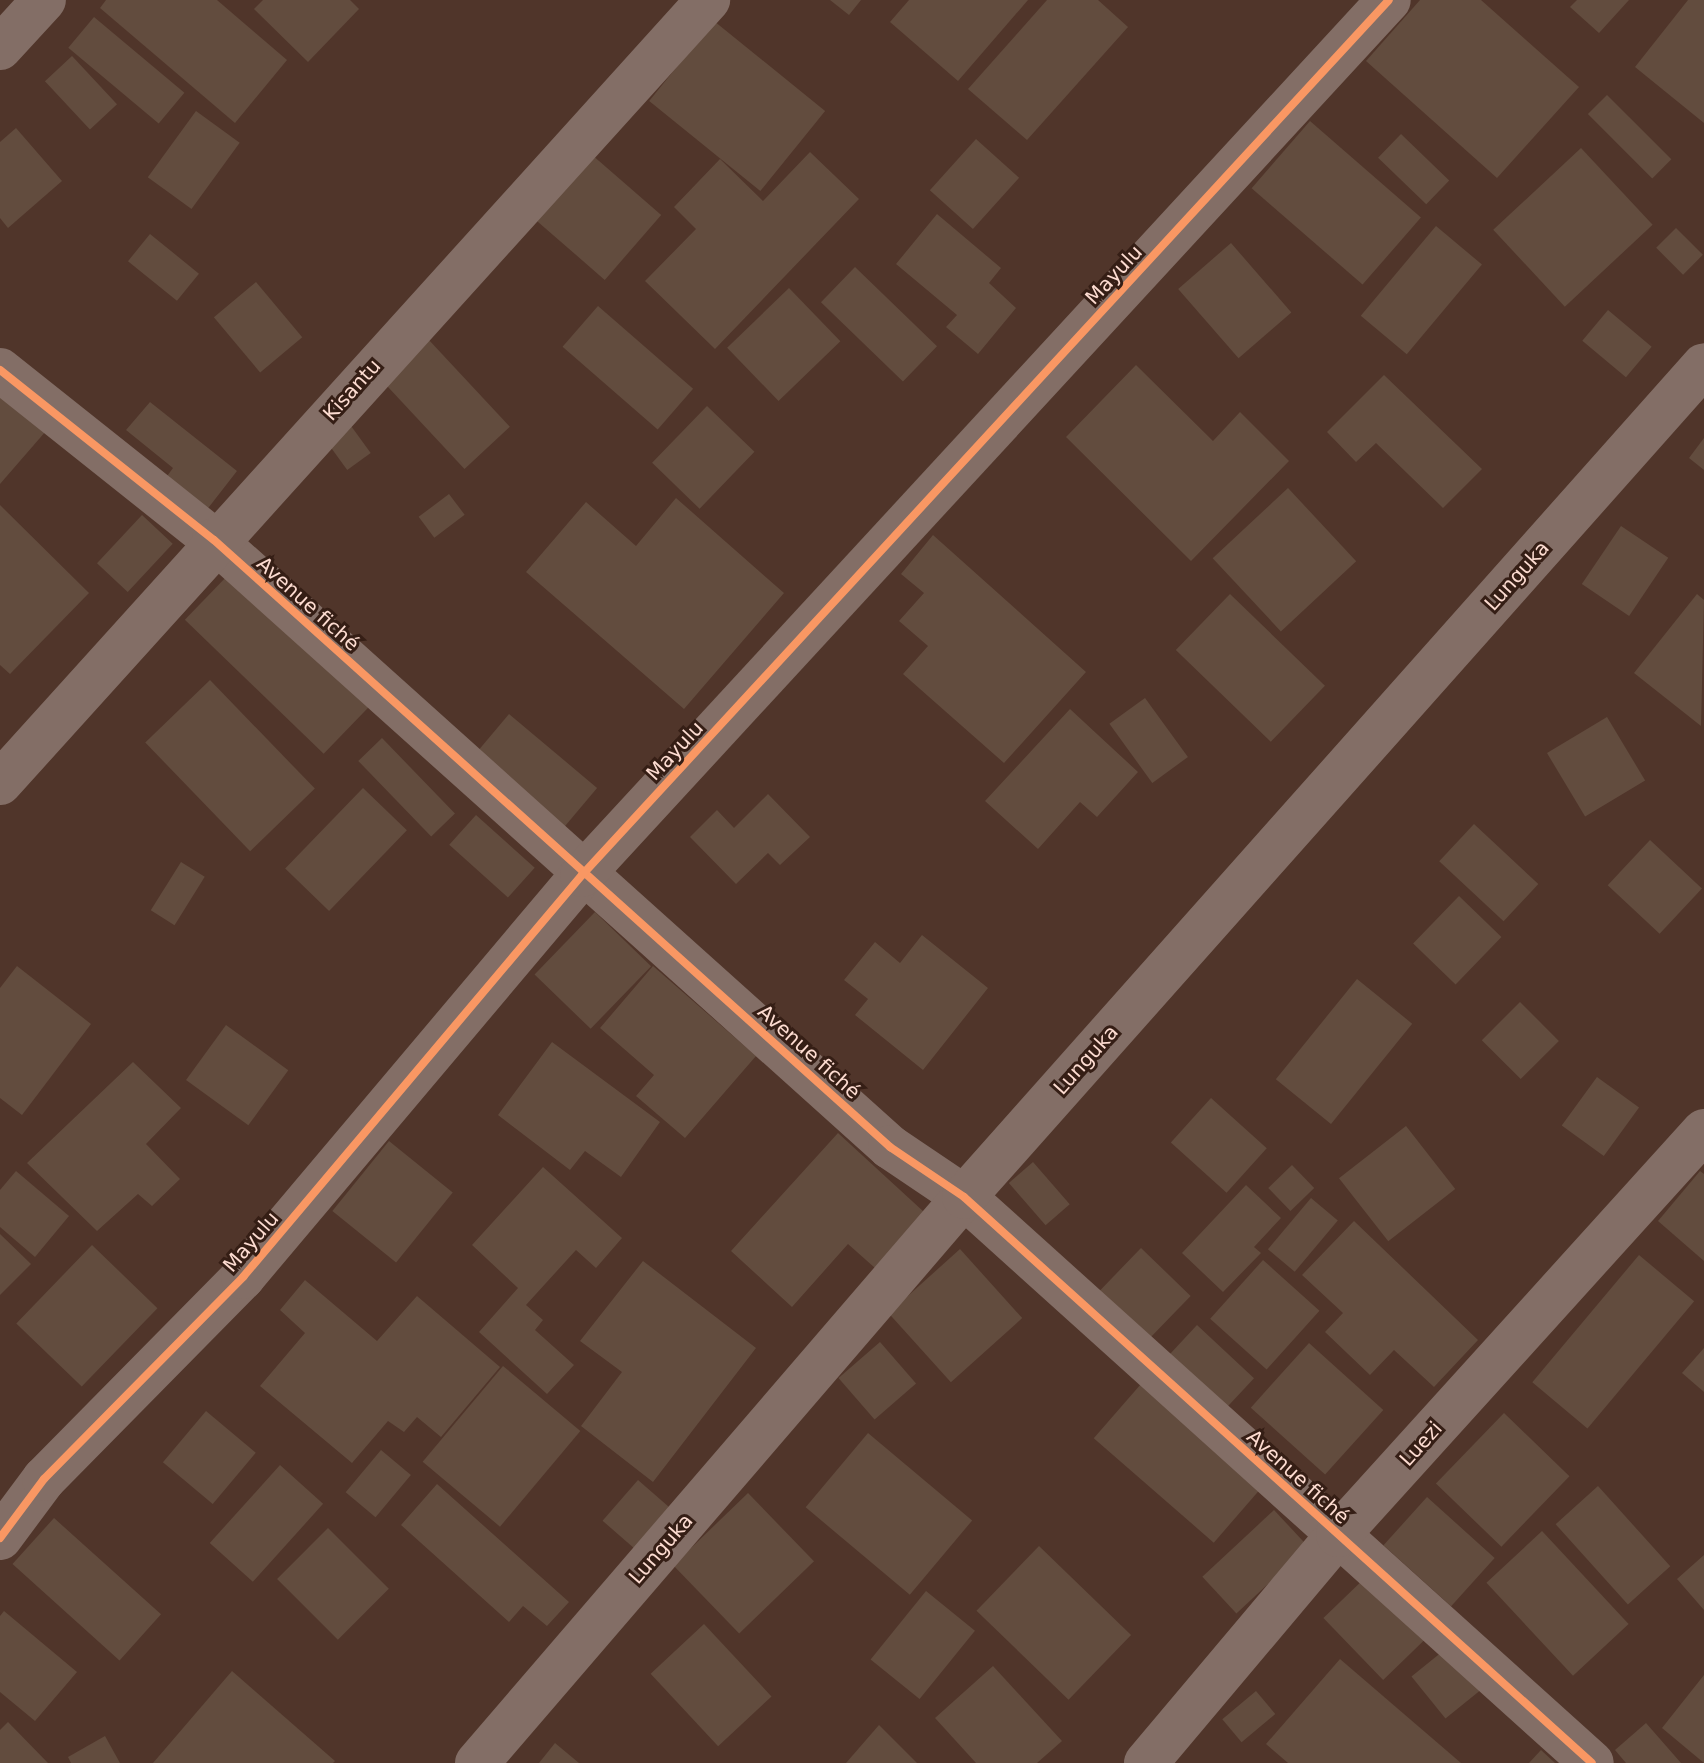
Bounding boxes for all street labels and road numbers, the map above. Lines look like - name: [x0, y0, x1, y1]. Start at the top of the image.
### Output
- street label: Mayulu: [1081, 240, 1147, 310]
- street label: Kisantu: [318, 354, 386, 426]
- street label: Lunguka: [1480, 536, 1554, 616]
- street label: Avenue fiché: [252, 552, 364, 656]
- street label: Mayulu: [642, 716, 708, 786]
- street label: Avenue fiché: [753, 1000, 865, 1104]
- street label: Lunguka: [1049, 1020, 1123, 1100]
- street label: Mayulu: [218, 1207, 284, 1277]
- street label: Luezi: [1395, 1417, 1447, 1471]
- street label: Avenue fiché: [1242, 1425, 1354, 1529]
- street label: Lunguka: [624, 1509, 698, 1589]

